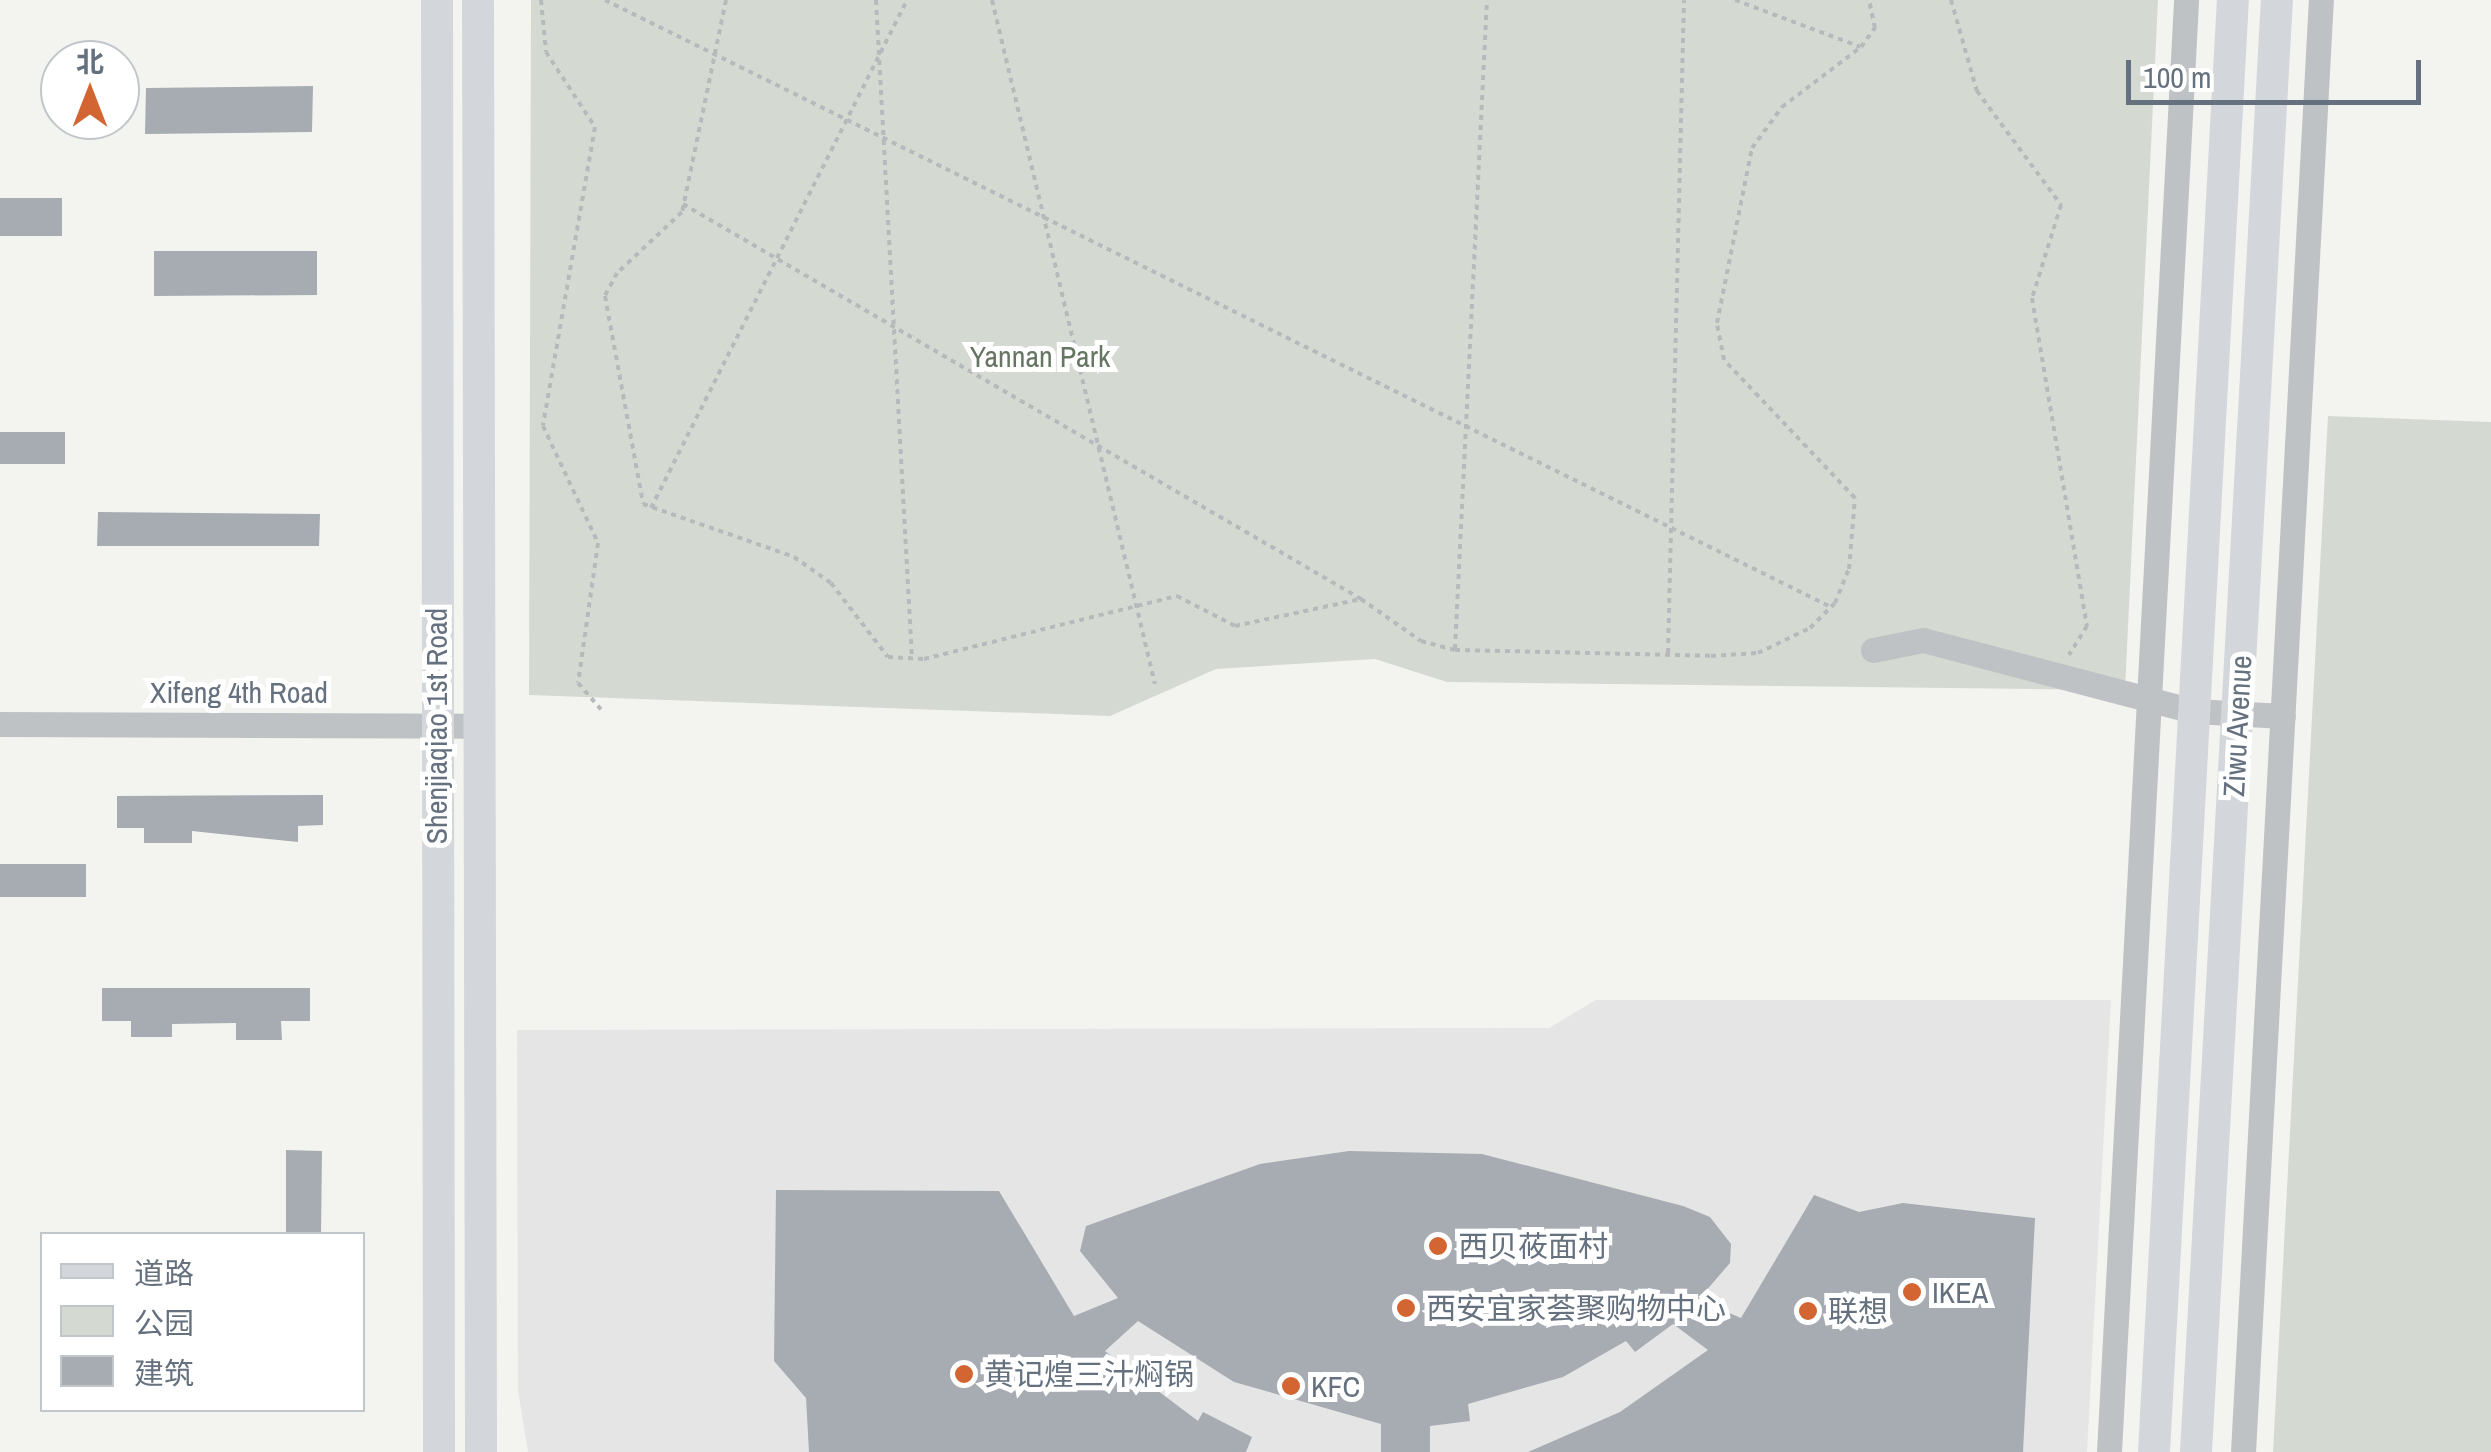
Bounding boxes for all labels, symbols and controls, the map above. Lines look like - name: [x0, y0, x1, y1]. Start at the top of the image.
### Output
- north arrow: [40, 40, 140, 140]
- scale bar: [2131, 40, 2426, 102]
- text: 北: [76, 43, 104, 81]
- text: 100 m: [2143, 57, 2211, 97]
- park label: Yannan Park: [970, 338, 1110, 374]
- street label: Shenjiaqiao 1st Road: [418, 608, 454, 844]
- street label: Ziwu Avenue: [2215, 654, 2259, 798]
- street label: Xifeng 4th Road: [150, 674, 328, 710]
- place label: 西贝莜面村: [1458, 1228, 1608, 1264]
- legend: [40, 1232, 365, 1412]
- marker: 西贝莜面村: [1427, 1235, 1449, 1257]
- text: 道路: [134, 1253, 194, 1293]
- place label: IKEA: [1932, 1274, 1988, 1310]
- marker: IKEA: [1901, 1281, 1923, 1303]
- place label: 西安宜家荟聚购物中心: [1426, 1290, 1726, 1326]
- place label: 联想: [1828, 1293, 1888, 1329]
- marker: 西安宜家荟聚购物中心: [1395, 1297, 1417, 1319]
- marker: 联想: [1797, 1300, 1819, 1322]
- text: 公园: [134, 1303, 194, 1343]
- text: 建筑: [134, 1353, 194, 1393]
- place label: 黄记煌三汁焖锅: [984, 1356, 1194, 1392]
- marker: 黄记煌三汁焖锅: [953, 1363, 975, 1385]
- place label: KFC: [1311, 1368, 1360, 1404]
- marker: KFC: [1280, 1375, 1302, 1397]

